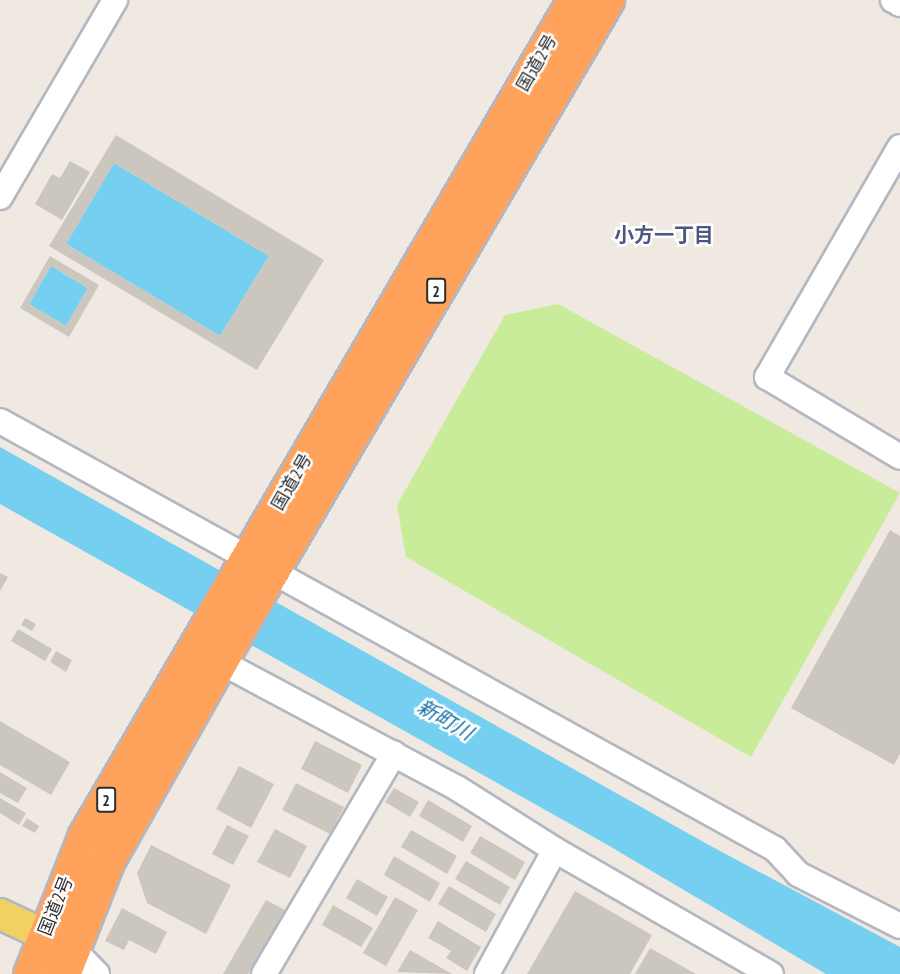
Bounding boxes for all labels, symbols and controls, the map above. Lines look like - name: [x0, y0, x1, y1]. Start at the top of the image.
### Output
- street label: 国道2号: [512, 31, 562, 95]
- district label: 小方一丁目: [614, 223, 714, 247]
- road number: 2: [426, 278, 446, 304]
- street label: 国道2号: [267, 450, 317, 514]
- water label: 新町川: [413, 695, 477, 745]
- road number: 2: [96, 787, 116, 813]
- street label: 国道2号: [34, 873, 78, 939]

